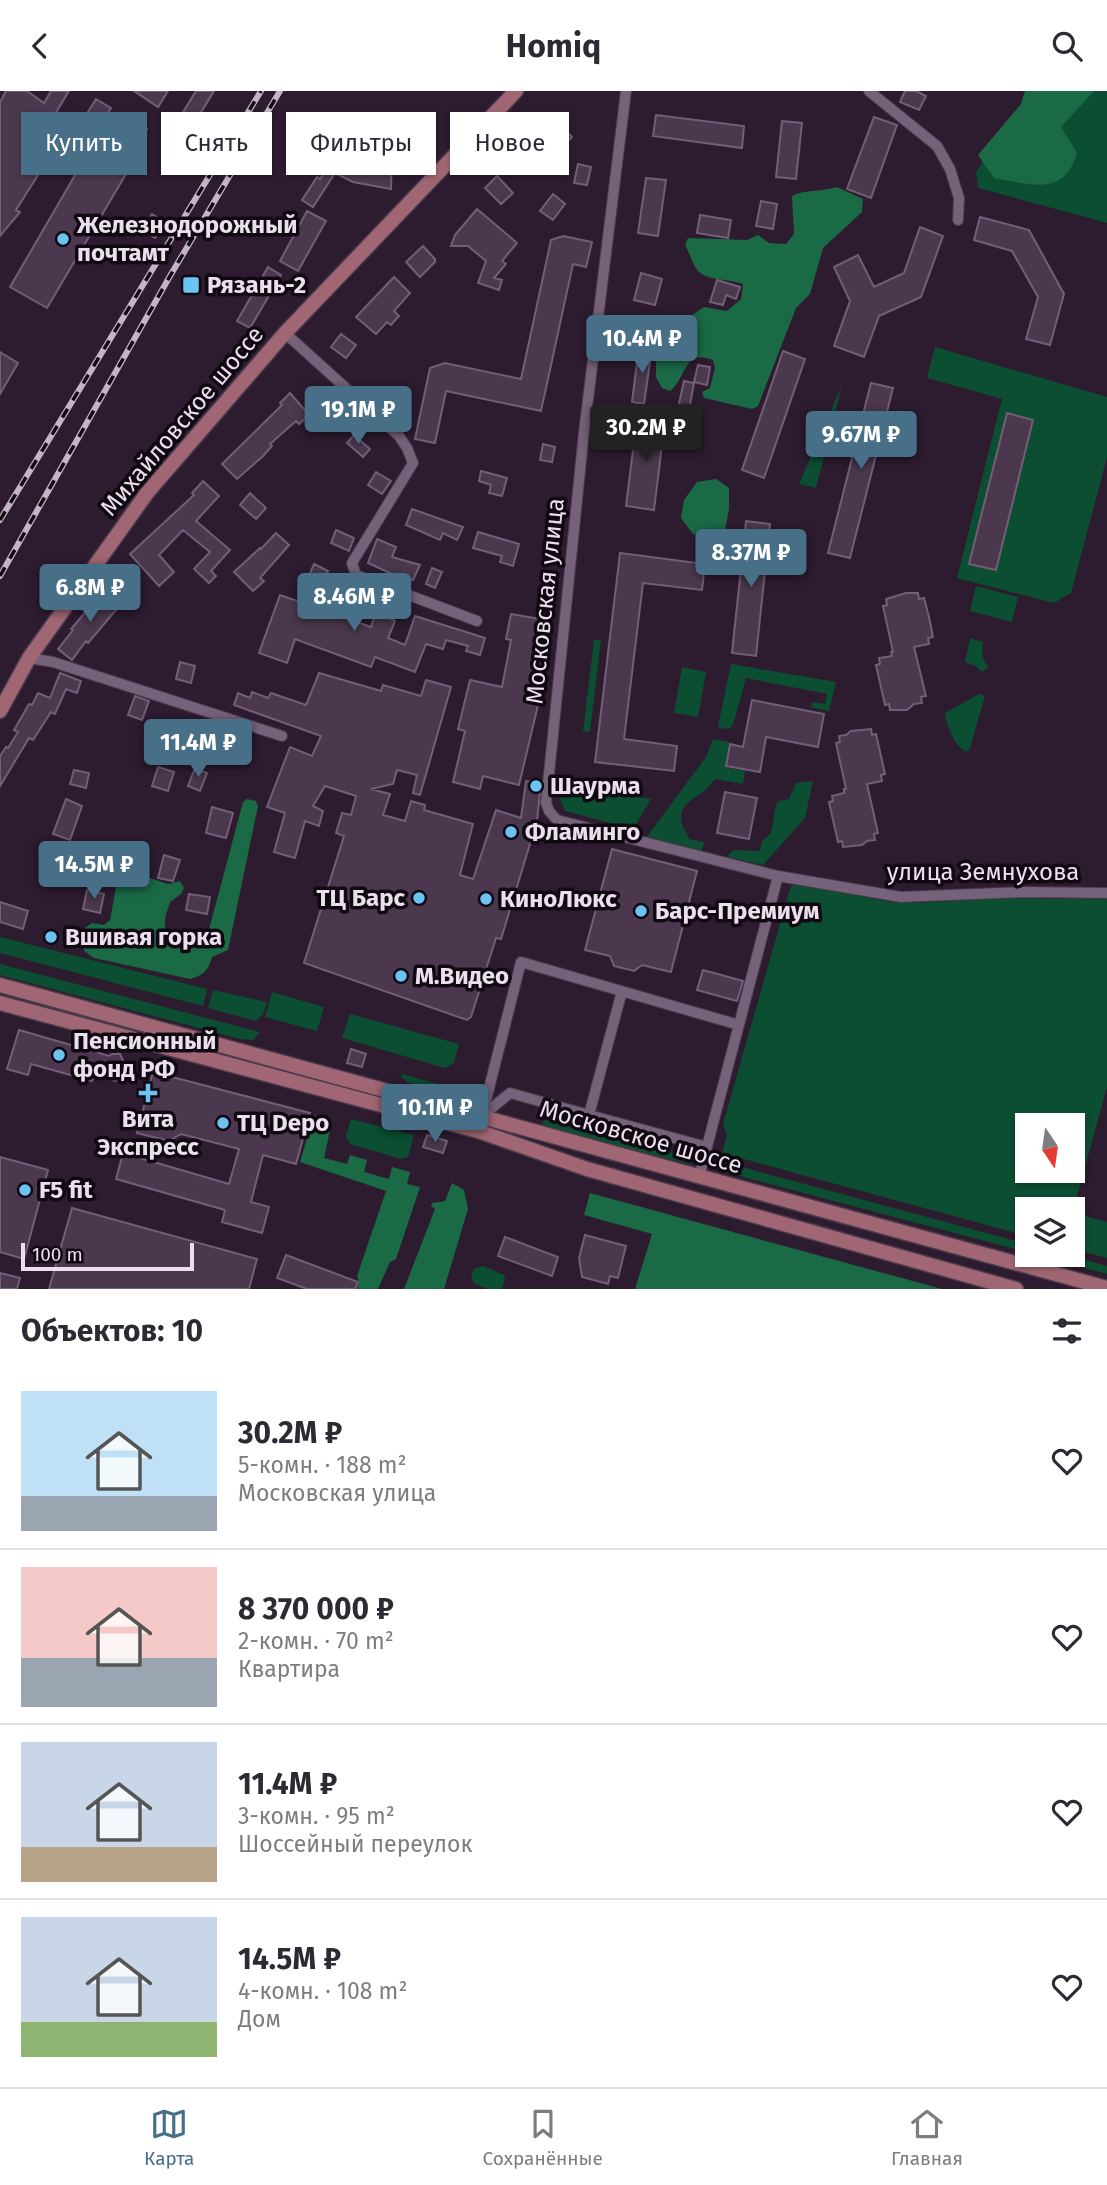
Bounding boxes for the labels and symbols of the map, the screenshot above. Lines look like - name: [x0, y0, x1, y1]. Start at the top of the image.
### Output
- place label: Железнодорожный почтамт: [76, 211, 297, 267]
- marker: Железнодорожный почтамт: [55, 231, 71, 247]
- place label: Рязань-2: [207, 271, 306, 299]
- marker: Рязань-2: [181, 275, 201, 295]
- pin: 10.4M ₽: [577, 315, 707, 375]
- street label: Михайловское шоссе: [95, 321, 269, 521]
- pin: 19.1M ₽: [293, 387, 423, 446]
- pin: 30.2M ₽: [581, 405, 711, 464]
- pin: 9.67M ₽: [796, 411, 926, 471]
- street label: Московская улица: [520, 497, 570, 705]
- pin: 8.37M ₽: [686, 529, 816, 589]
- pin: 6.8M ₽: [33, 565, 147, 624]
- pin: 8.46M ₽: [289, 573, 419, 633]
- pin: 11.4M ₽: [133, 719, 263, 779]
- place label: Шаурма: [550, 772, 641, 800]
- marker: Шаурма: [528, 778, 544, 794]
- place label: Фламинго: [525, 818, 640, 846]
- marker: Фламинго: [503, 824, 519, 840]
- pin: 14.5M ₽: [29, 841, 159, 901]
- street label: улица Земнухова: [887, 858, 1079, 886]
- place label: ТЦ Барс: [317, 884, 405, 912]
- place label: КиноЛюкс: [500, 885, 617, 913]
- marker: ТЦ Барс: [411, 890, 427, 906]
- marker: КиноЛюкс: [478, 891, 494, 907]
- place label: Барс-Премиум: [655, 897, 819, 925]
- marker: Барс-Премиум: [633, 903, 649, 919]
- place label: Вшивая горка: [65, 923, 222, 951]
- marker: Вшивая горка: [43, 929, 59, 945]
- place label: М.Видео: [415, 962, 509, 990]
- marker: М.Видео: [393, 968, 409, 984]
- place label: Пенсионный фонд РФ: [73, 1027, 217, 1083]
- marker: Пенсионный фонд РФ: [51, 1047, 67, 1063]
- pin: 10.1M ₽: [370, 1084, 500, 1144]
- marker: Вита Экспресс: [140, 1085, 156, 1101]
- street label: Московское шоссе: [537, 1095, 745, 1179]
- place label: Вита Экспресс: [97, 1105, 199, 1161]
- place label: ТЦ Depo: [237, 1109, 329, 1137]
- north arrow: [1015, 1113, 1085, 1183]
- marker: ТЦ Depo: [215, 1115, 231, 1131]
- place label: F5 fit: [39, 1176, 93, 1204]
- marker: F5 fit: [17, 1182, 33, 1198]
- scale bar: [21, 1240, 194, 1272]

